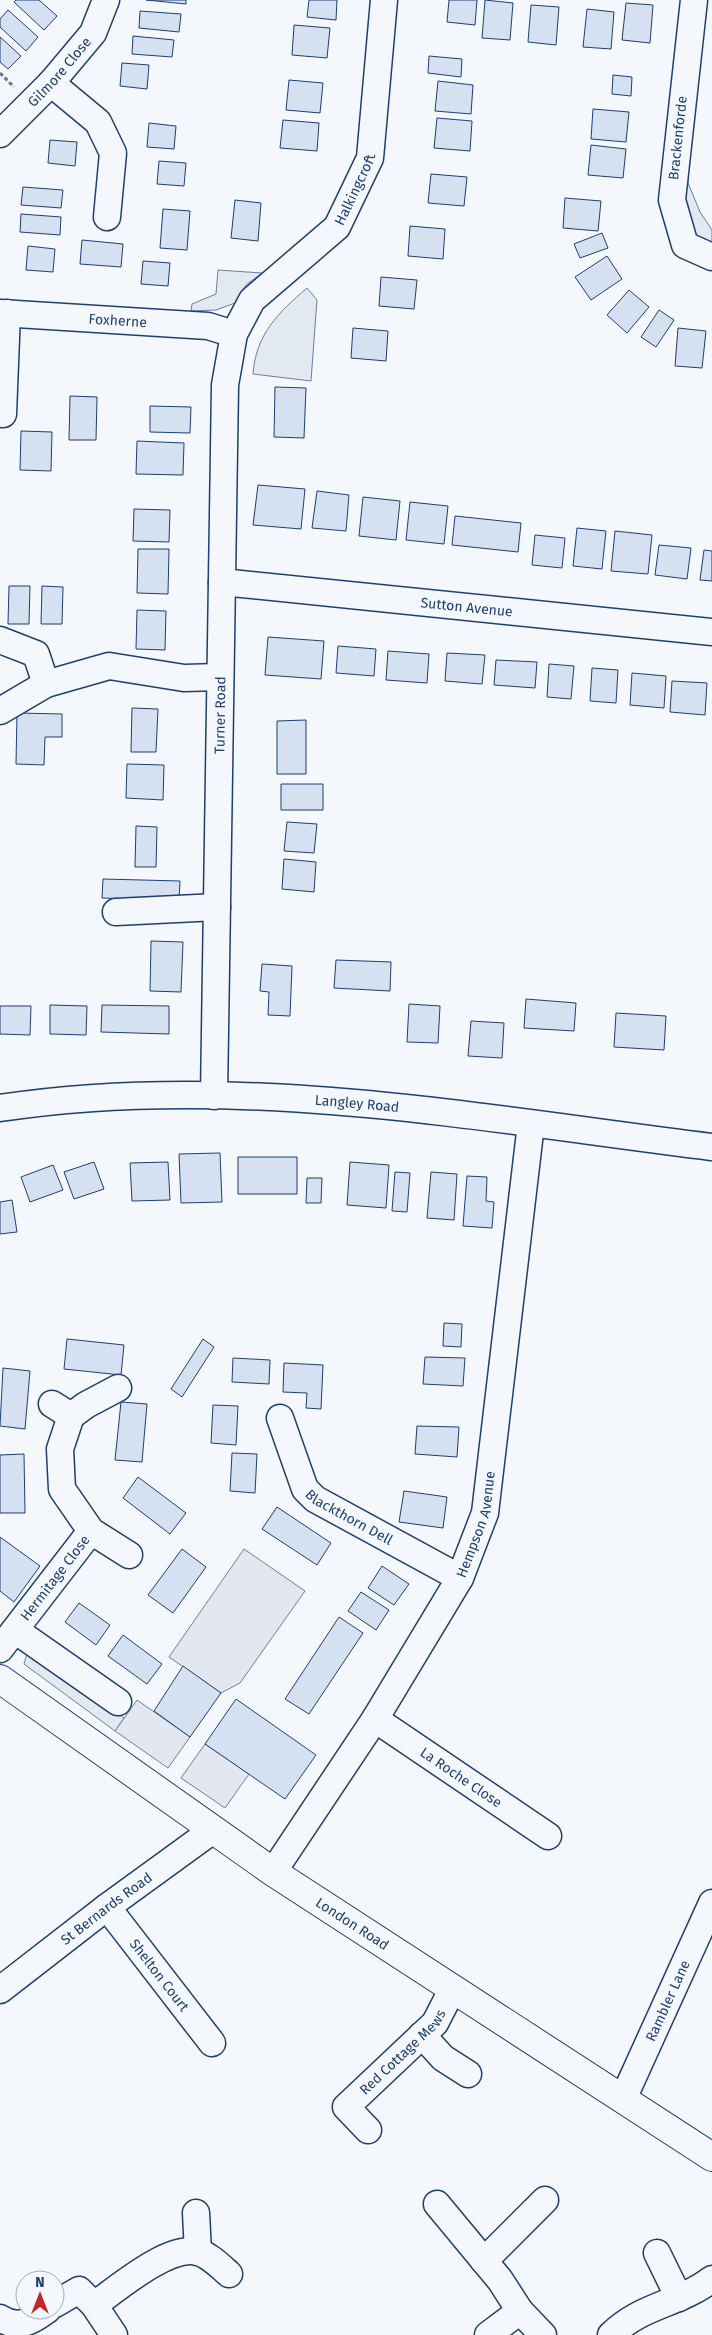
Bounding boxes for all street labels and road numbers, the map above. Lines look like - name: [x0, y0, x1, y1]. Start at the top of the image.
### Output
- street label: Gilmore Close: [24, 33, 95, 110]
- street label: Brackenforde: [665, 95, 691, 181]
- street label: Halkingcroft: [331, 153, 379, 228]
- street label: Foxherne: [88, 310, 147, 331]
- street label: Sutton Avenue: [420, 594, 514, 620]
- street label: Turner Road: [211, 676, 229, 754]
- street label: Langley Road: [314, 1091, 400, 1116]
- street label: Hempson Avenue: [452, 1470, 498, 1580]
- street label: Blackthorn Dell: [302, 1486, 396, 1548]
- street label: Hermitage Close: [17, 1532, 93, 1624]
- street label: La Roche Close: [417, 1744, 505, 1811]
- street label: St Bernards Road: [57, 1869, 155, 1948]
- street label: London Road: [313, 1894, 392, 1954]
- street label: Shelton Court: [126, 1935, 193, 2015]
- street label: Rambler Lane: [642, 1957, 693, 2044]
- street label: Red Cottage Mews: [356, 2006, 449, 2098]

